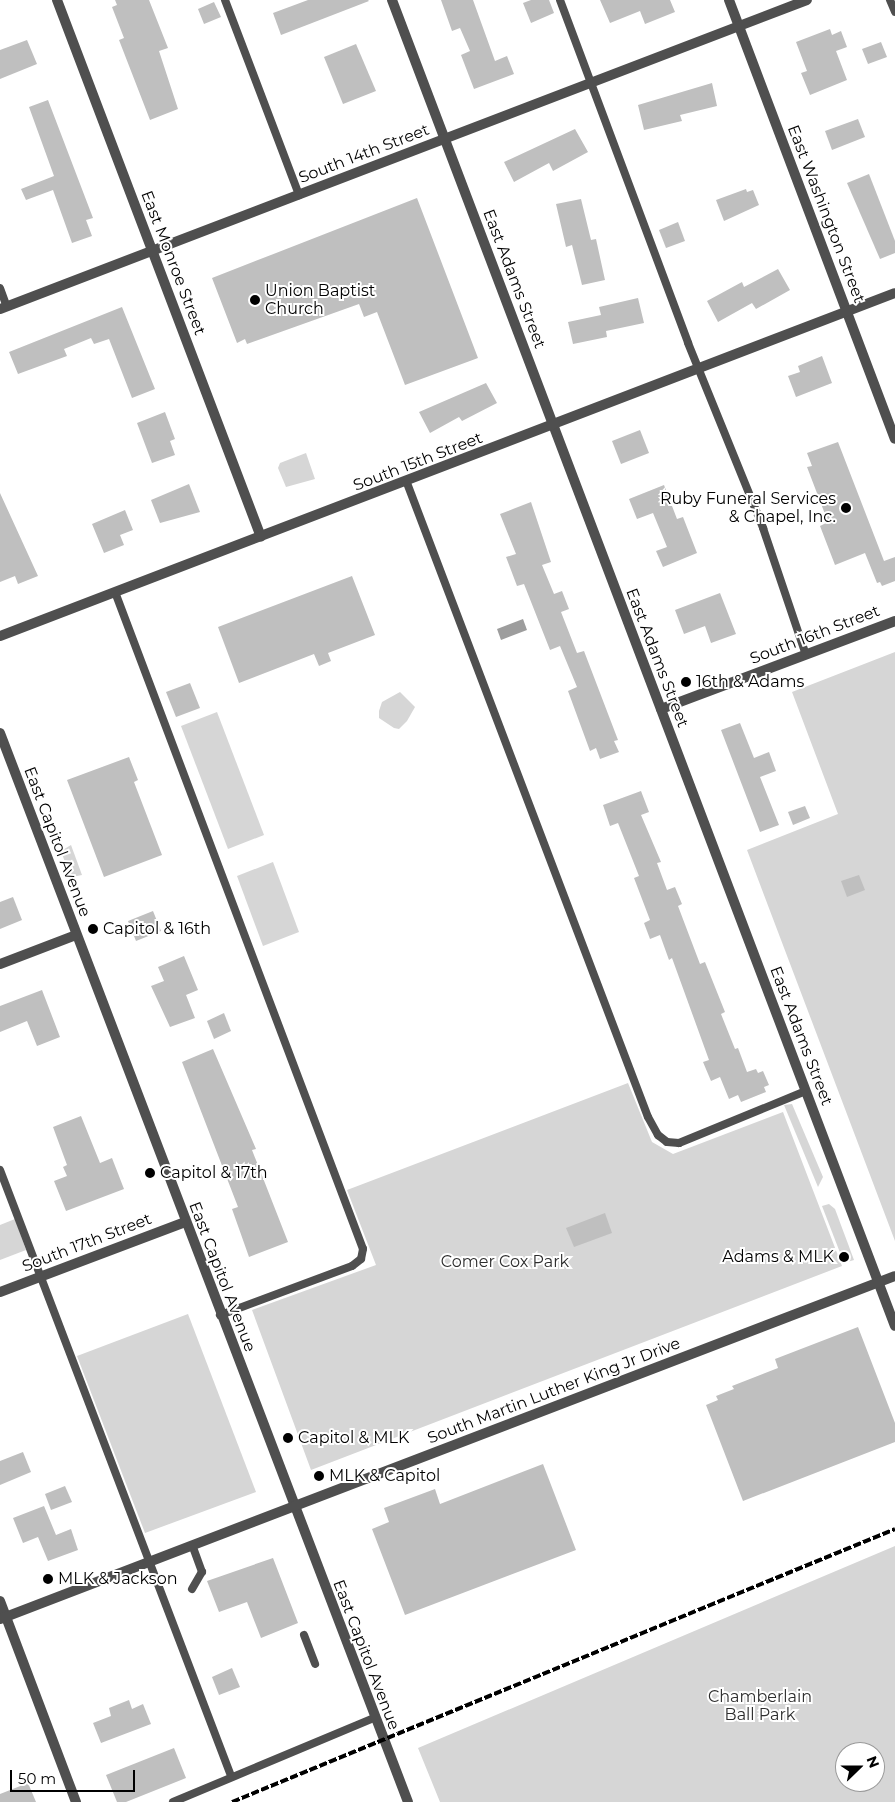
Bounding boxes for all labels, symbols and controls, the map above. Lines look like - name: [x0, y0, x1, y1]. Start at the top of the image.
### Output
- street label: South 14th Street: [296, 120, 432, 188]
- street label: East Washington Street: [783, 122, 869, 306]
- street label: East Monroe Street: [137, 188, 209, 338]
- street label: East Adams Street: [479, 207, 549, 351]
- place label: Union Baptist Church: [265, 281, 375, 319]
- marker: Union Baptist Church: [249, 294, 261, 306]
- street label: South 15th Street: [351, 429, 485, 495]
- place label: Ruby Funeral Services & Chapel, Inc.: [660, 489, 836, 527]
- marker: Ruby Funeral Services & Chapel, Inc.: [840, 502, 852, 514]
- street label: East Adams Street: [622, 586, 692, 730]
- street label: South 16th Street: [747, 601, 883, 669]
- place label: 16th & Adams: [696, 672, 804, 692]
- marker: 16th & Adams: [680, 676, 692, 688]
- street label: East Capitol Avenue: [19, 764, 95, 920]
- place label: Capitol & 16th: [103, 919, 211, 939]
- marker: Capitol & 16th: [87, 923, 99, 935]
- street label: East Adams Street: [766, 964, 836, 1108]
- place label: Capitol & 17th: [160, 1163, 268, 1183]
- marker: Capitol & 17th: [144, 1167, 156, 1179]
- street label: East Capitol Avenue: [184, 1199, 260, 1355]
- street label: South 17th Street: [20, 1209, 154, 1277]
- place label: Adams & MLK: [722, 1247, 834, 1267]
- marker: Adams & MLK: [838, 1251, 850, 1263]
- park label: Comer Cox Park: [441, 1252, 569, 1272]
- street label: South Martin Luther King Jr Drive: [425, 1334, 683, 1448]
- place label: Capitol & MLK: [298, 1428, 409, 1448]
- marker: Capitol & MLK: [282, 1432, 294, 1444]
- place label: MLK & Capitol: [329, 1466, 440, 1486]
- marker: MLK & Capitol: [313, 1470, 325, 1482]
- place label: MLK & Jackson: [58, 1569, 177, 1589]
- marker: MLK & Jackson: [42, 1573, 54, 1585]
- street label: East Capitol Avenue: [328, 1577, 404, 1733]
- park label: Chamberlain Ball Park: [708, 1687, 812, 1725]
- north arrow: [835, 1742, 885, 1792]
- text: N: [863, 1753, 883, 1770]
- scale bar: [12, 1760, 138, 1792]
- text: 50 m: [18, 1769, 56, 1788]

